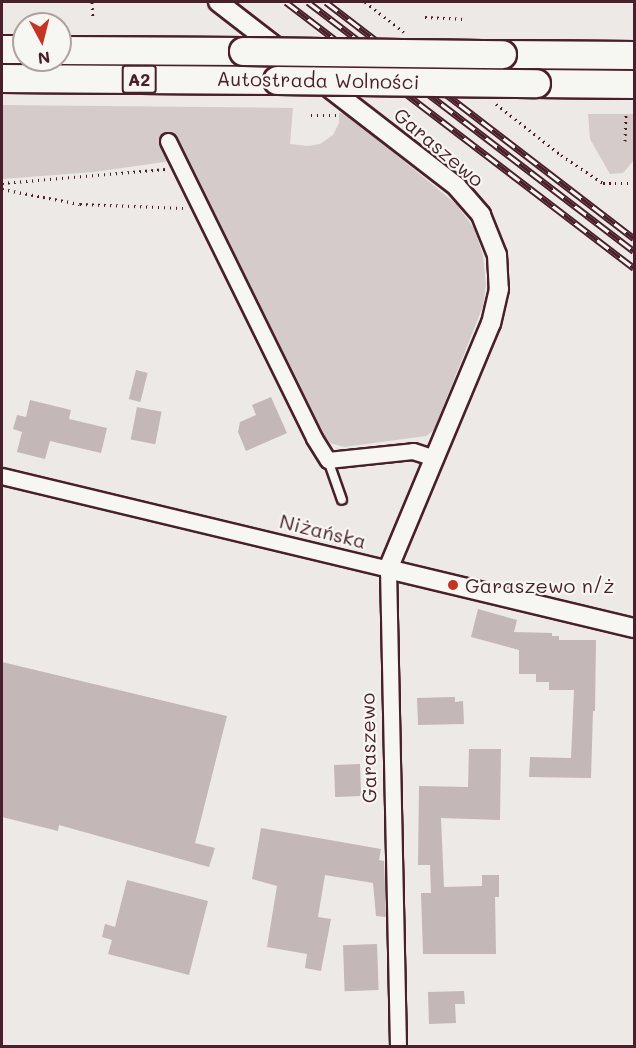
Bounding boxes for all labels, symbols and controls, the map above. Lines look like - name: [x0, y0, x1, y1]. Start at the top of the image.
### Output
- north arrow: [12, 12, 72, 72]
- text: N: [37, 47, 51, 70]
- road number: A2: [121, 64, 157, 94]
- street label: Autostrada Wolności: [216, 66, 420, 94]
- street label: Garaszewo: [389, 102, 489, 192]
- street label: Niżańska: [277, 509, 369, 553]
- place label: Garaszewo n/ż: [465, 573, 614, 597]
- marker: Garaszewo n/ż: [446, 578, 460, 592]
- street label: Garaszewo: [355, 693, 381, 803]

